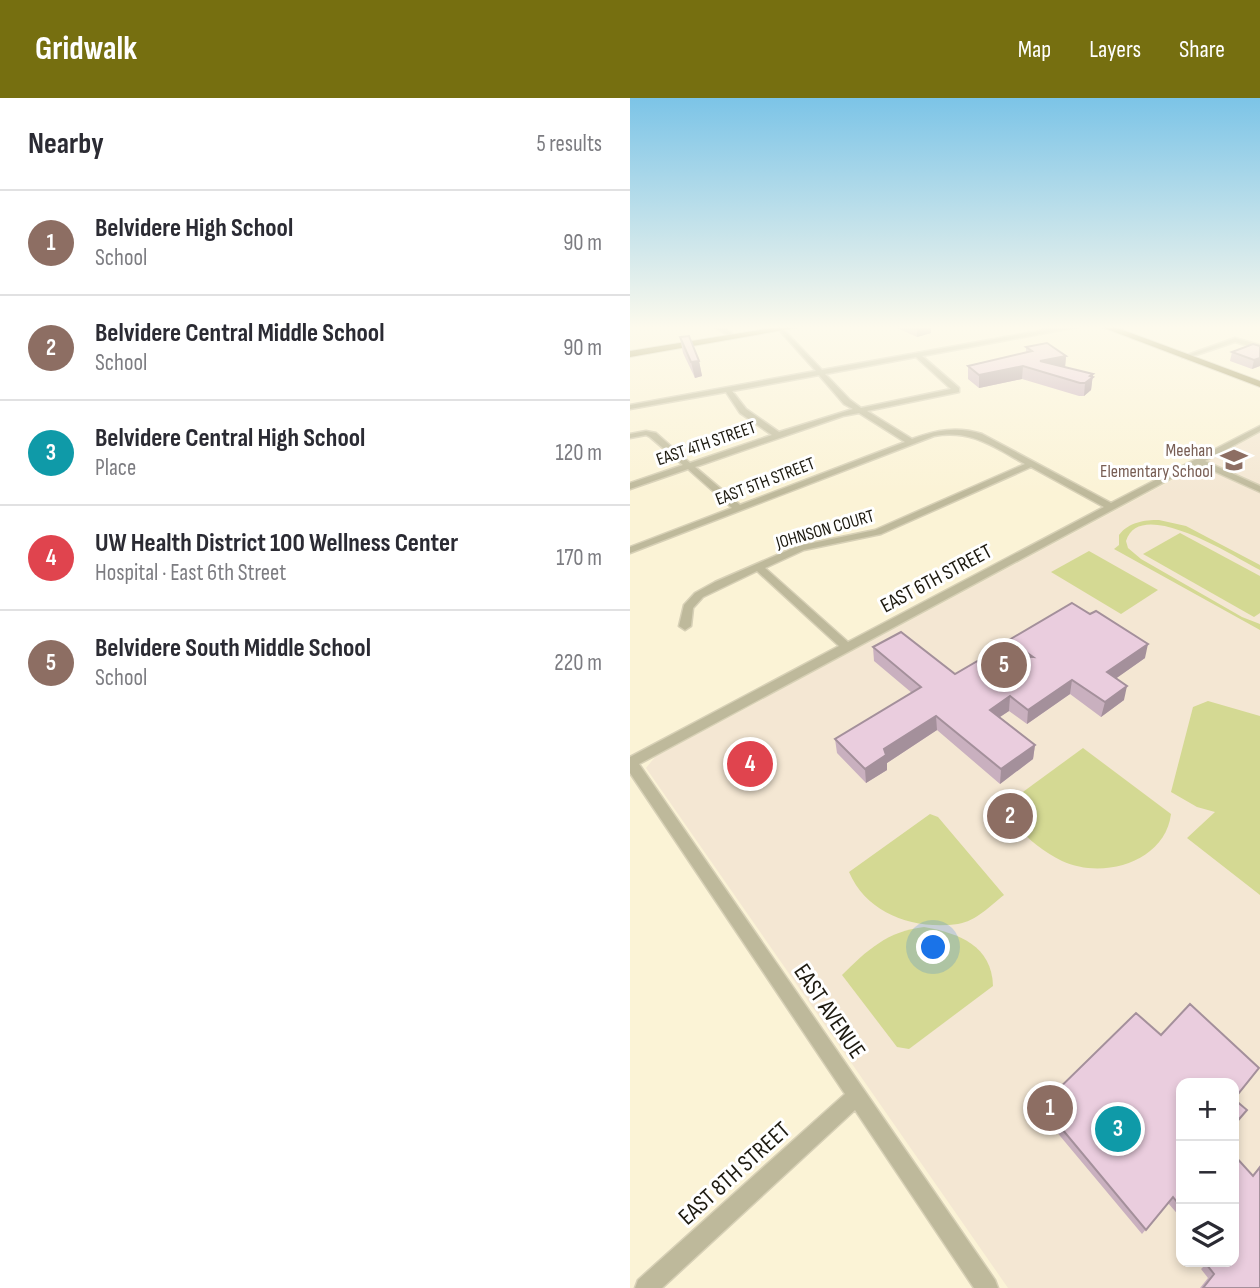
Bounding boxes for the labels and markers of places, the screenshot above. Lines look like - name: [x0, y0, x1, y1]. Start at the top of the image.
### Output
- place label: Meehan Elementary School: [1100, 440, 1213, 482]
- school or university icon: Meehan Elementary School: [1219, 445, 1249, 475]
- pin: 5: [981, 639, 1027, 691]
- pin: 4: [727, 738, 773, 790]
- pin: 2: [987, 790, 1033, 842]
- pin: 1: [1027, 1082, 1073, 1134]
- pin: 3: [1095, 1103, 1141, 1155]

